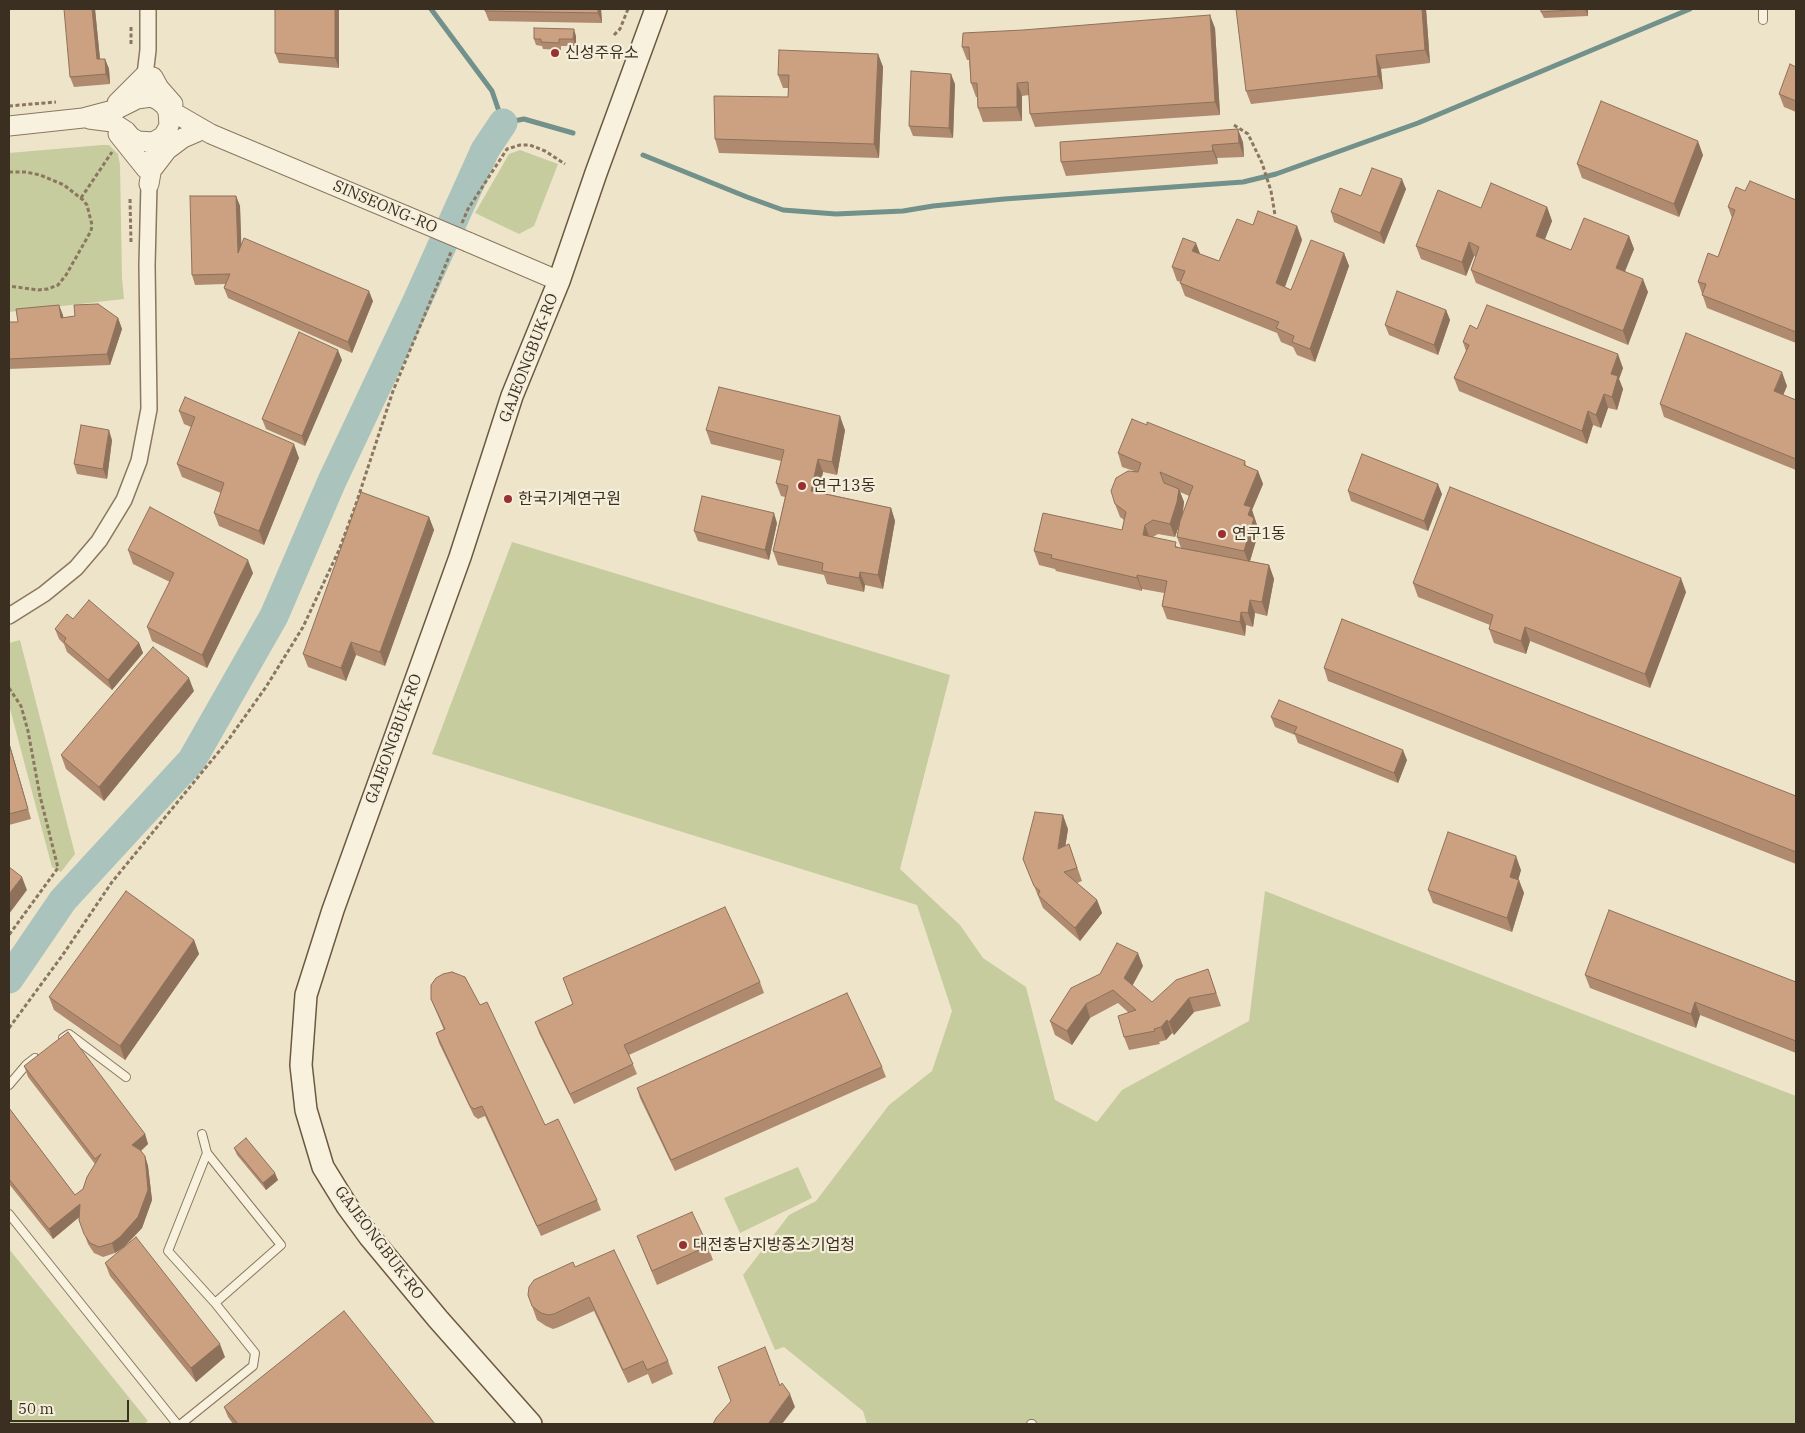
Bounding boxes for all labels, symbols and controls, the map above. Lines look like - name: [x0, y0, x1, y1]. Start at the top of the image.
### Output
- place label: 신성주유소: [565, 43, 639, 63]
- marker: 신성주유소: [549, 47, 561, 59]
- street label: SINSEONG-RO: [330, 176, 440, 238]
- street label: GAJEONGBUK-RO: [496, 291, 562, 425]
- place label: 연구13동: [812, 476, 875, 496]
- marker: 연구13동: [796, 480, 808, 492]
- place label: 한국기계연구원: [518, 489, 621, 509]
- marker: 한국기계연구원: [502, 493, 514, 505]
- place label: 연구1동: [1232, 524, 1286, 544]
- marker: 연구1동: [1216, 528, 1228, 540]
- street label: GAJEONGBUK-RO: [362, 671, 426, 807]
- street label: GAJEONGBUK-RO: [330, 1183, 428, 1303]
- place label: 대전충남지방중소기업청: [693, 1235, 855, 1255]
- marker: 대전충남지방중소기업청: [677, 1239, 689, 1251]
- scale bar: [12, 1390, 131, 1422]
- text: 50 m: [18, 1399, 54, 1418]

